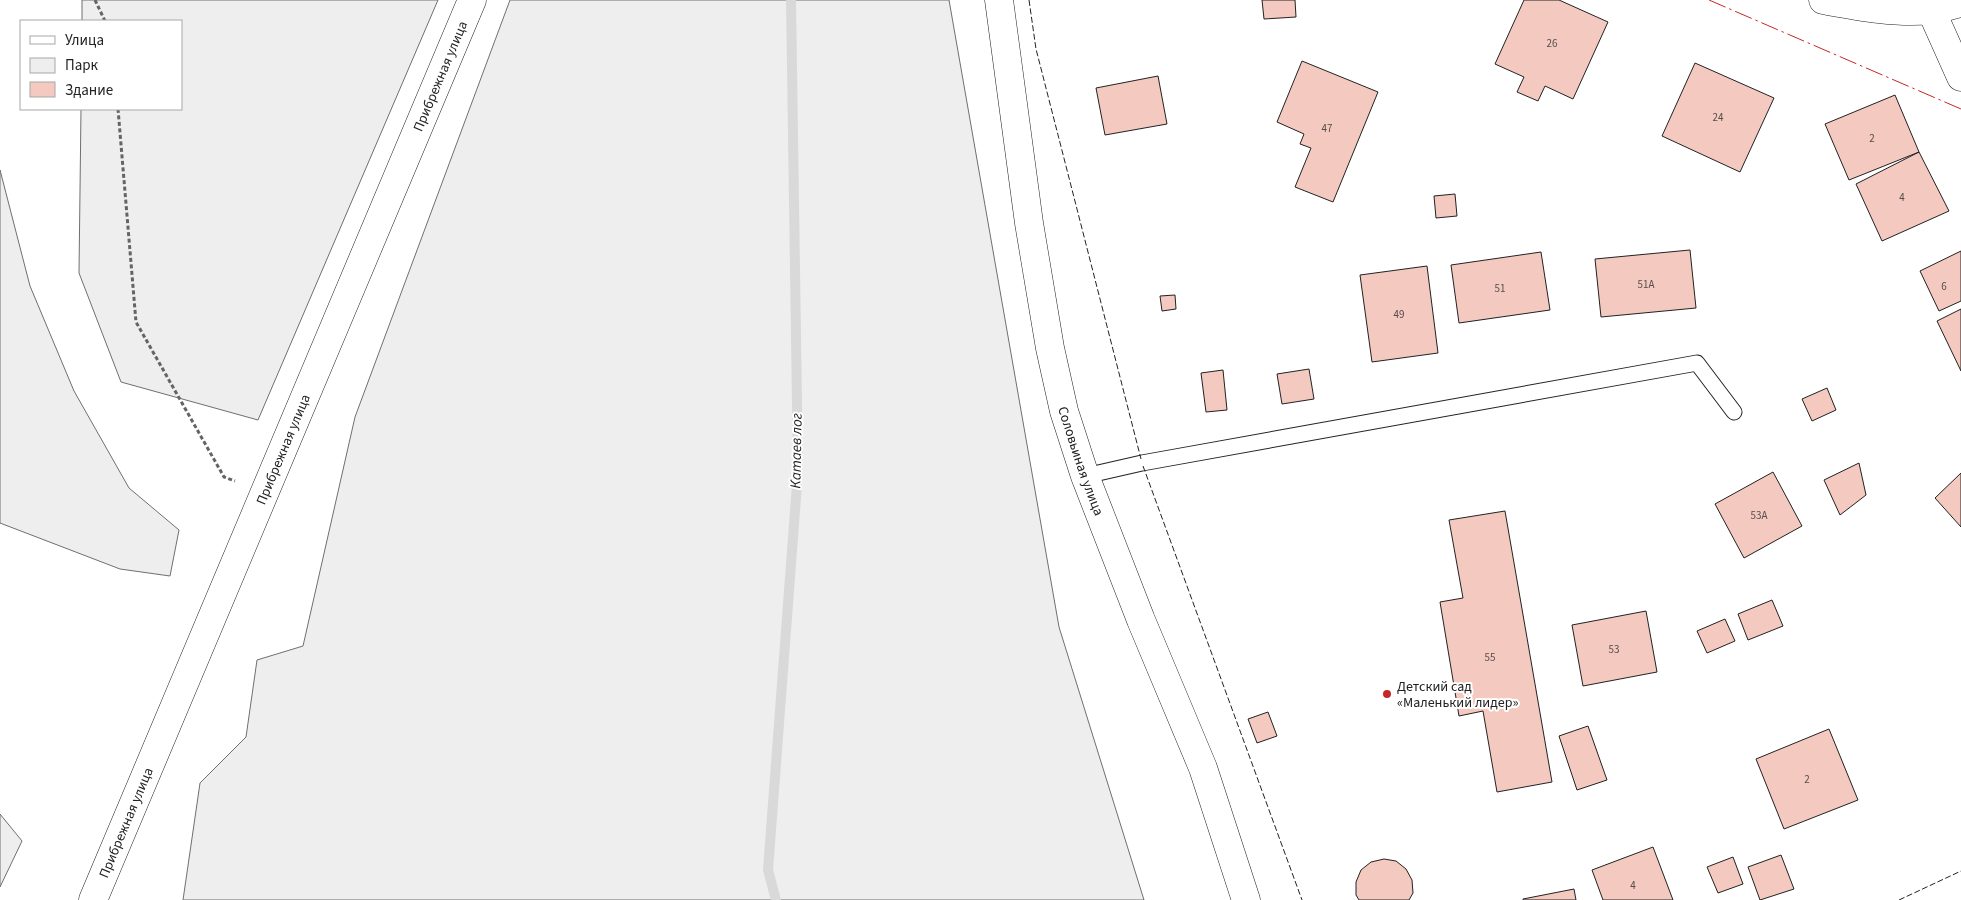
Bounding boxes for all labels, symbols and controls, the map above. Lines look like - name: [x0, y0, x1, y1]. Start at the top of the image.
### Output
- street label: Прибрежная улица: [409, 18, 473, 135]
- legend: [20, 20, 182, 110]
- text: Улица: [65, 30, 104, 51]
- house number: 26: [1547, 36, 1558, 51]
- text: Парк: [65, 55, 99, 76]
- text: Здание: [65, 80, 113, 101]
- house number: 24: [1713, 110, 1724, 125]
- house number: 47: [1322, 121, 1332, 136]
- house number: 2: [1869, 131, 1875, 146]
- house number: 4: [1899, 190, 1905, 205]
- house number: 51А: [1638, 277, 1654, 292]
- house number: 6: [1941, 279, 1947, 294]
- house number: 51: [1495, 281, 1505, 296]
- house number: 49: [1394, 307, 1404, 322]
- street label: Прибрежная улица: [252, 391, 316, 508]
- street label: Соловьиная улица: [1052, 405, 1108, 519]
- water label: Катаев лог: [785, 413, 808, 489]
- house number: 53А: [1751, 508, 1767, 523]
- house number: 53: [1609, 642, 1619, 657]
- house number: 55: [1485, 650, 1495, 665]
- place label: Детский сад «Маленький лидер»: [1397, 677, 1518, 713]
- marker: Детский сад «Маленький лидер»: [1381, 688, 1393, 700]
- street label: Прибрежная улица: [94, 765, 159, 881]
- house number: 2: [1804, 772, 1810, 787]
- house number: 4: [1630, 878, 1636, 893]

